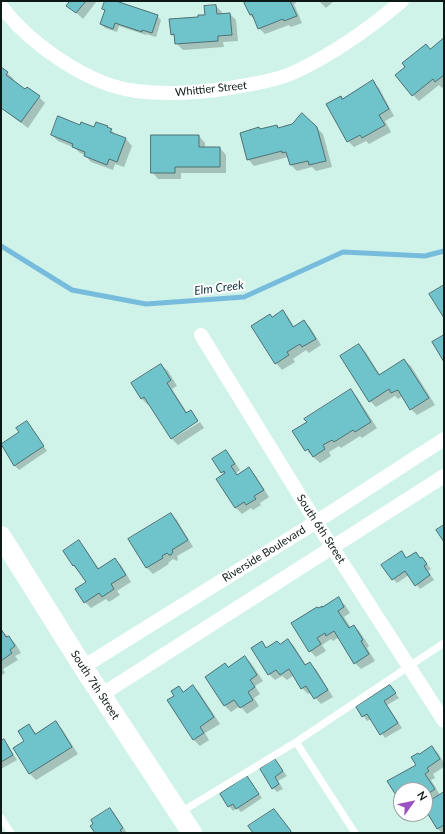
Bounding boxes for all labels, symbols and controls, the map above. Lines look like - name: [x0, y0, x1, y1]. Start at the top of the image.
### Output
- street label: Whittier Street: [175, 79, 247, 99]
- water label: Elm Creek: [193, 278, 245, 298]
- street label: South 6th Street: [294, 492, 348, 566]
- street label: Riverside Boulevard: [220, 523, 308, 585]
- street label: South 7th Street: [68, 648, 122, 722]
- north arrow: [393, 782, 433, 822]
- text: N: [415, 789, 430, 803]

